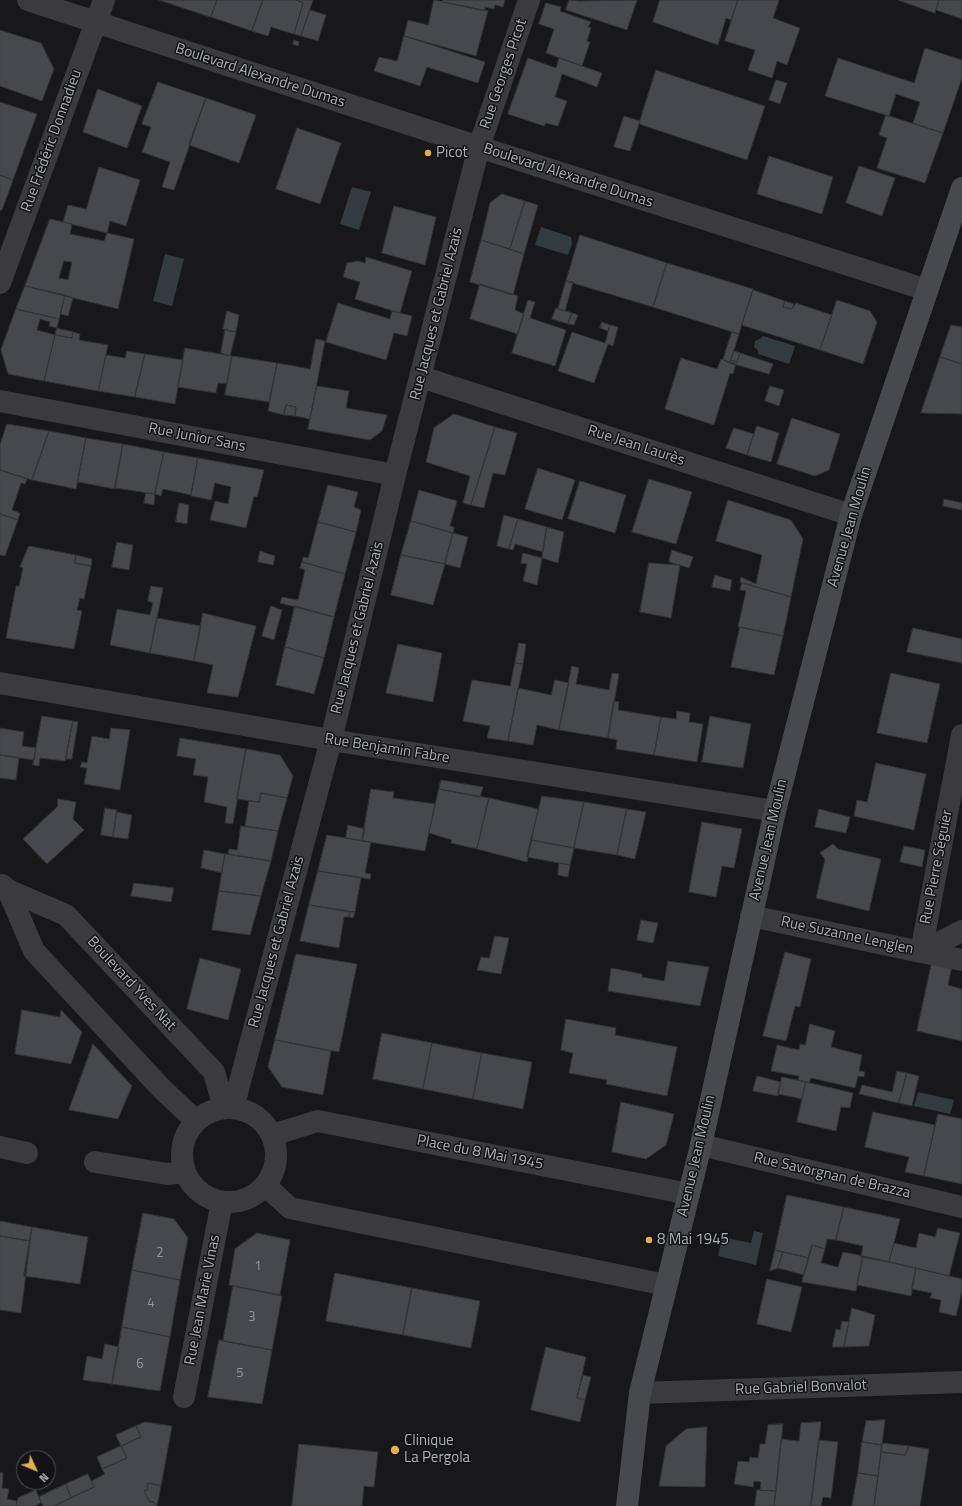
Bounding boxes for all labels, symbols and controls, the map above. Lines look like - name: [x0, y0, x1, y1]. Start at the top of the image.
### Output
- street label: Rue Georges Picot: [477, 17, 531, 131]
- street label: Boulevard Alexandre Dumas: [173, 40, 347, 112]
- street label: Rue Frédéric Donnadieu: [18, 67, 86, 215]
- street label: Boulevard Alexandre Dumas: [481, 140, 655, 212]
- place label: Picot: [436, 144, 468, 162]
- marker: Picot: [423, 148, 433, 158]
- street label: Rue Jacques et Gabriel Azaïs: [407, 226, 467, 402]
- street label: Rue Junior Sans: [147, 420, 247, 456]
- street label: Rue Jean Laurès: [585, 422, 687, 470]
- street label: Avenue Jean Moulin: [824, 465, 876, 589]
- street label: Rue Jacques et Gabriel Azaïs: [328, 540, 388, 716]
- street label: Rue Benjamin Fabre: [323, 730, 451, 768]
- street label: Avenue Jean Moulin: [746, 777, 792, 903]
- street label: Rue Pierre Séguier: [917, 808, 957, 926]
- street label: Rue Jacques et Gabriel Azaïs: [245, 854, 309, 1030]
- street label: Rue Suzanne Lenglen: [779, 913, 915, 959]
- street label: Boulevard Yves Nat: [83, 933, 179, 1035]
- street label: Avenue Jean Moulin: [674, 1093, 720, 1219]
- street label: Place du 8 Mai 1945: [415, 1132, 545, 1174]
- street label: Rue Savorgnan de Brazza: [752, 1149, 912, 1203]
- place label: 8 Mai 1945: [657, 1231, 729, 1249]
- street label: Rue Jean Marie Vinas: [181, 1233, 225, 1367]
- marker: 8 Mai 1945: [644, 1235, 654, 1245]
- house number: 2: [156, 1246, 164, 1262]
- house number: 1: [254, 1259, 262, 1275]
- house number: 4: [147, 1296, 155, 1312]
- house number: 3: [248, 1310, 256, 1326]
- house number: 6: [136, 1357, 144, 1373]
- house number: 5: [236, 1366, 244, 1382]
- street label: Rue Gabriel Bonvalot: [735, 1377, 867, 1399]
- place label: Clinique La Pergola: [404, 1432, 470, 1467]
- marker: Clinique La Pergola: [389, 1444, 401, 1456]
- north arrow: [16, 1450, 56, 1490]
- text: N: [36, 1469, 52, 1486]

